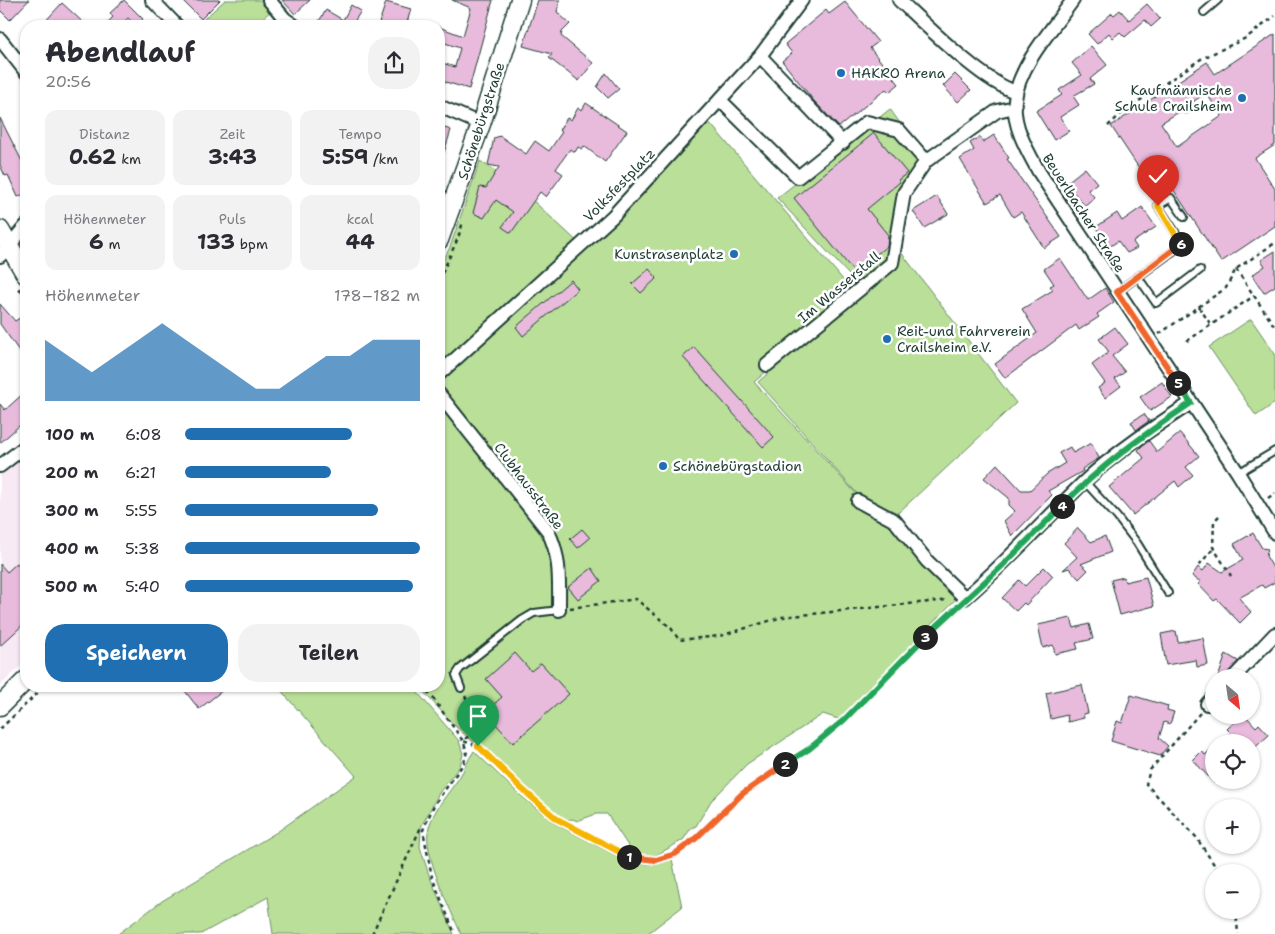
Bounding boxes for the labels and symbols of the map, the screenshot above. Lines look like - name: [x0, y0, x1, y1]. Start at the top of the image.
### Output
- street label: Schönebürgstraße: [454, 60, 508, 182]
- place label: HAKRO Arena: [851, 64, 946, 82]
- marker: HAKRO Arena: [835, 67, 847, 79]
- place label: Kaufmännische Schule Crailsheim: [1115, 81, 1232, 115]
- marker: Kaufmännische Schule Crailsheim: [1236, 92, 1248, 104]
- street label: Volksfestplatz: [579, 144, 659, 226]
- street label: Beuerlbacher Straße: [1039, 150, 1129, 276]
- pin: [1137, 155, 1179, 206]
- pin: 6: [1168, 232, 1194, 256]
- place label: Kunstrasenplatz: [614, 245, 724, 263]
- street label: Im Wasserstall: [794, 247, 885, 327]
- marker: Kunstrasenplatz: [728, 248, 740, 260]
- place label: Reit-und Fahrverein Crailsheim e.V.: [897, 322, 1031, 356]
- marker: Reit-und Fahrverein Crailsheim e.V.: [881, 333, 893, 345]
- pin: 5: [1166, 370, 1190, 396]
- street label: Clubhausstraße: [490, 439, 568, 533]
- place label: Schönebürgstadion: [673, 457, 802, 475]
- marker: Schönebürgstadion: [657, 460, 669, 472]
- pin: 4: [1050, 494, 1074, 518]
- pin: 3: [912, 624, 938, 650]
- north arrow: [1205, 669, 1260, 724]
- pin: [457, 695, 499, 746]
- pin: 2: [772, 752, 798, 776]
- pin: 1: [616, 844, 642, 870]

